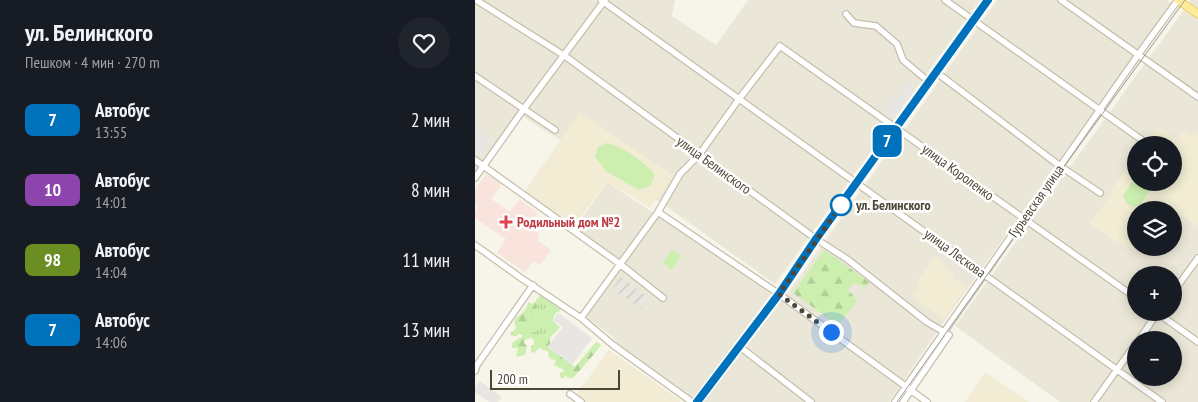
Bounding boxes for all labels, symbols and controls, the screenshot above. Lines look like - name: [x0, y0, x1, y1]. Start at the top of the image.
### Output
- text: ул. Белинского: [25, 17, 153, 48]
- button: heart: [398, 17, 450, 69]
- text: Пешком · 4 мин · 270 m: [25, 52, 160, 72]
- text: Автобус: [95, 98, 150, 122]
- text: 7: [48, 108, 57, 131]
- text: 2 мин: [411, 108, 450, 132]
- text: 13:55: [95, 122, 127, 142]
- line badge: 7: [871, 125, 903, 157]
- text: 7: [883, 129, 891, 152]
- street label: улица Белинского: [673, 132, 755, 198]
- map controls: [1127, 136, 1182, 386]
- button: locate: [1127, 136, 1182, 191]
- street label: улица Короленко: [918, 140, 998, 204]
- street label: Гурьевская улица: [1004, 161, 1068, 241]
- text: Автобус: [95, 168, 150, 192]
- text: 10: [44, 178, 61, 201]
- text: 8 мин: [411, 178, 450, 202]
- text: 14:01: [95, 192, 127, 212]
- marker: ул. Белинского: [830, 194, 852, 216]
- place label: ул. Белинского: [855, 196, 931, 214]
- button: layers: [1127, 201, 1182, 256]
- place label: Родильный дом №2: [517, 213, 620, 231]
- marker: Родильный дом №2: [499, 215, 513, 229]
- street label: улица Лескова: [921, 225, 989, 281]
- text: Автобус: [95, 238, 150, 262]
- text: 98: [44, 248, 61, 271]
- text: 11 мин: [402, 248, 450, 272]
- text: 14:04: [95, 262, 127, 282]
- button: +: [1127, 266, 1182, 321]
- text: Автобус: [95, 308, 150, 332]
- text: 7: [48, 318, 57, 341]
- text: 13 мин: [402, 318, 450, 342]
- your location: [819, 320, 844, 345]
- button: −: [1127, 331, 1182, 386]
- text: 14:06: [95, 332, 127, 352]
- scale bar: [490, 367, 620, 390]
- text: 200 m: [497, 370, 528, 388]

